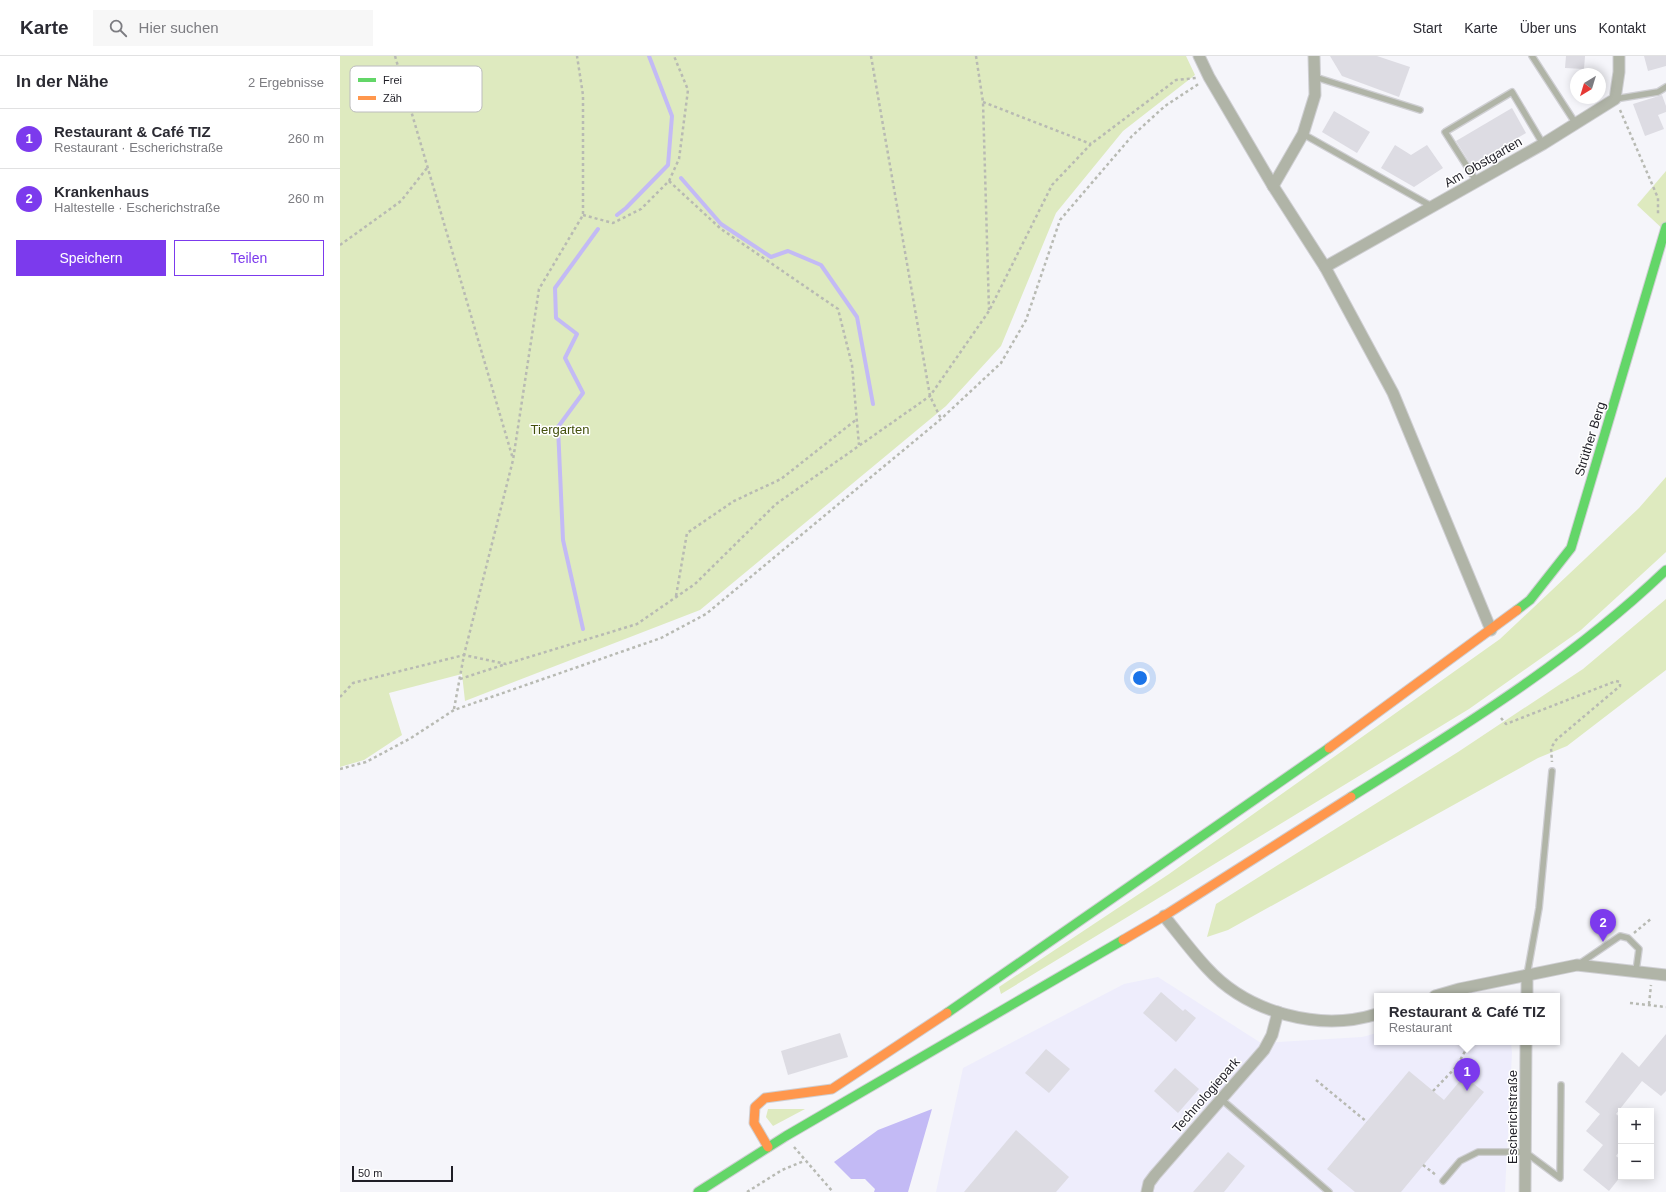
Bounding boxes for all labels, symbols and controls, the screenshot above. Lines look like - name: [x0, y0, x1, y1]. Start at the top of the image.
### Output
- search box: [93, 10, 373, 46]
- text: Karte: [20, 17, 69, 38]
- icon: search: [107, 17, 129, 39]
- text: Hier suchen: [139, 19, 219, 36]
- text: Start: [1413, 20, 1442, 36]
- text: Karte: [1464, 20, 1498, 36]
- text: Über uns: [1520, 20, 1577, 36]
- text: Kontakt: [1599, 20, 1646, 36]
- legend: [350, 66, 482, 112]
- north arrow: [1570, 68, 1606, 104]
- text: In der Nähe: [16, 72, 109, 91]
- text: Frei: [383, 74, 402, 86]
- text: 2 Ergebnisse: [248, 75, 324, 90]
- text: Zäh: [383, 92, 402, 104]
- text: Restaurant & Café TIZ: [54, 123, 211, 140]
- text: 1: [25, 131, 33, 146]
- text: 260 m: [288, 131, 324, 146]
- street label: Am Obstgarten: [1441, 134, 1525, 190]
- text: Restaurant · Escherichstraße: [54, 140, 223, 155]
- text: Krankenhaus: [54, 183, 149, 200]
- text: 2: [25, 191, 33, 206]
- text: 260 m: [288, 191, 324, 206]
- text: Haltestelle · Escherichstraße: [54, 200, 220, 215]
- button: Speichern: [16, 240, 166, 276]
- button: Teilen: [174, 240, 324, 276]
- street label: Strüther Berg: [1572, 400, 1608, 478]
- park label: Tiergarten: [531, 422, 589, 437]
- your location: [1130, 668, 1150, 688]
- pin: 2: [1590, 909, 1616, 942]
- popup: [1374, 993, 1560, 1045]
- text: Restaurant & Café TIZ: [1389, 1003, 1545, 1020]
- text: Restaurant: [1389, 1020, 1452, 1035]
- street label: Technologiepark: [1169, 1054, 1243, 1136]
- pin: 1: [1454, 1058, 1480, 1091]
- street label: Escherichstraße: [1505, 1070, 1520, 1164]
- map controls: [1618, 1108, 1654, 1180]
- button: +: [1618, 1108, 1654, 1144]
- button: −: [1618, 1144, 1654, 1180]
- scale bar: [352, 1164, 453, 1183]
- text: 50 m: [358, 1167, 382, 1179]

